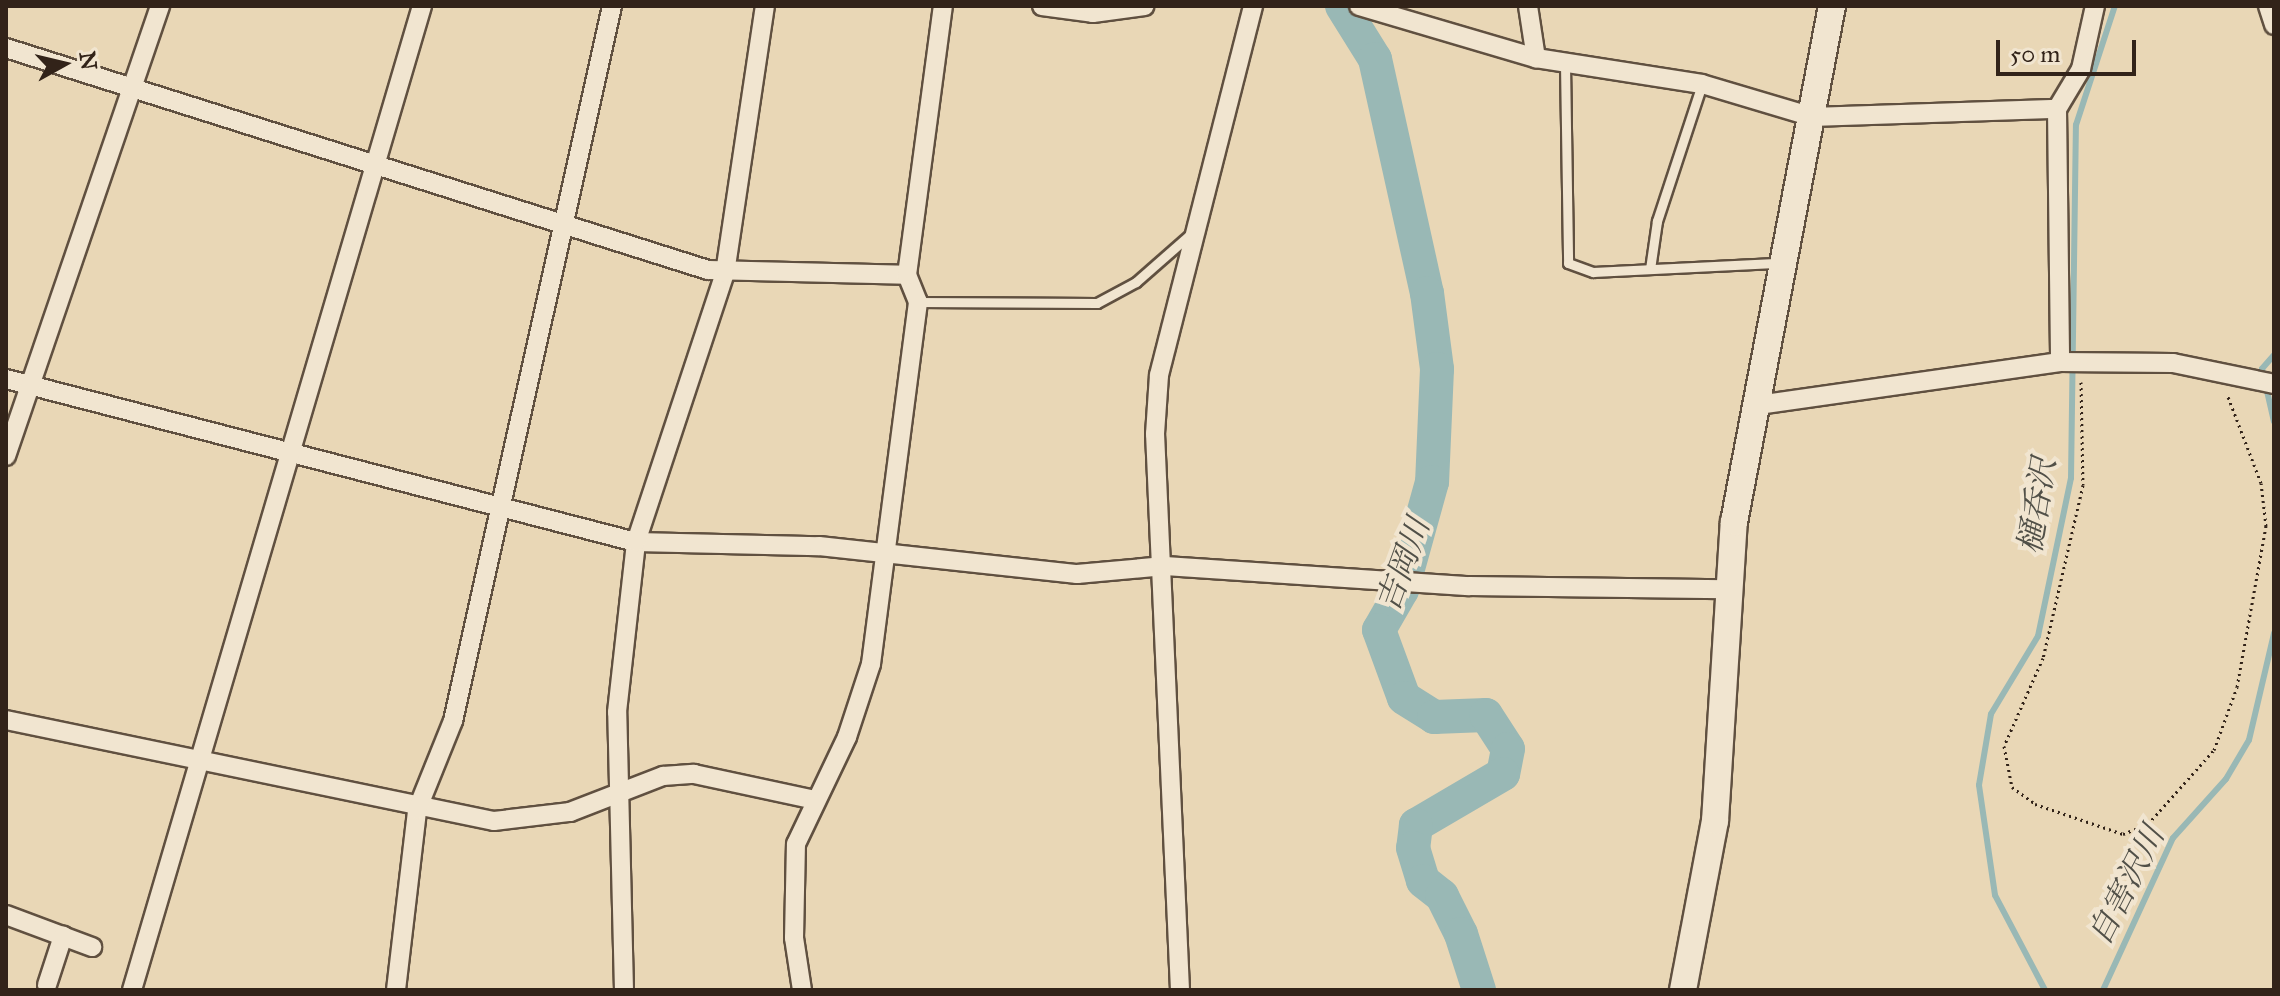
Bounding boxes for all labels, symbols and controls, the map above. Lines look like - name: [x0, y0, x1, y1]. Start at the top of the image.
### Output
- north arrow: [24, 24, 104, 104]
- scale bar: [2000, 24, 2140, 74]
- text: 50 m: [2010, 39, 2060, 69]
- text: N: [74, 49, 103, 72]
- water label: 樋呑沢: [2012, 456, 2064, 556]
- water label: 吉岡川: [1370, 513, 1438, 617]
- water label: 自害沢川: [2081, 820, 2173, 952]

